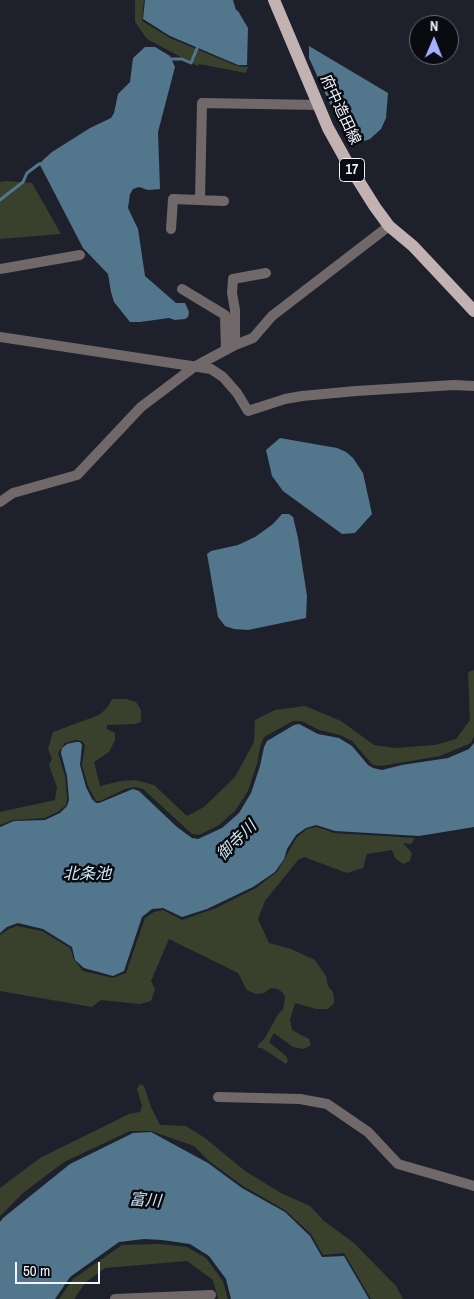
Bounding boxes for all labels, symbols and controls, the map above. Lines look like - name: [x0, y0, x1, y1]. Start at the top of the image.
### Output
- north arrow: [409, 15, 459, 65]
- text: N: [430, 17, 439, 35]
- street label: 府中造田線: [316, 72, 364, 148]
- road number: 17: [340, 158, 364, 182]
- water label: 御寺川: [213, 817, 261, 865]
- water label: 北条池: [63, 865, 111, 885]
- water label: 富川: [128, 1190, 162, 1212]
- scale bar: [18, 1252, 102, 1284]
- text: 50 m: [23, 1260, 50, 1281]

